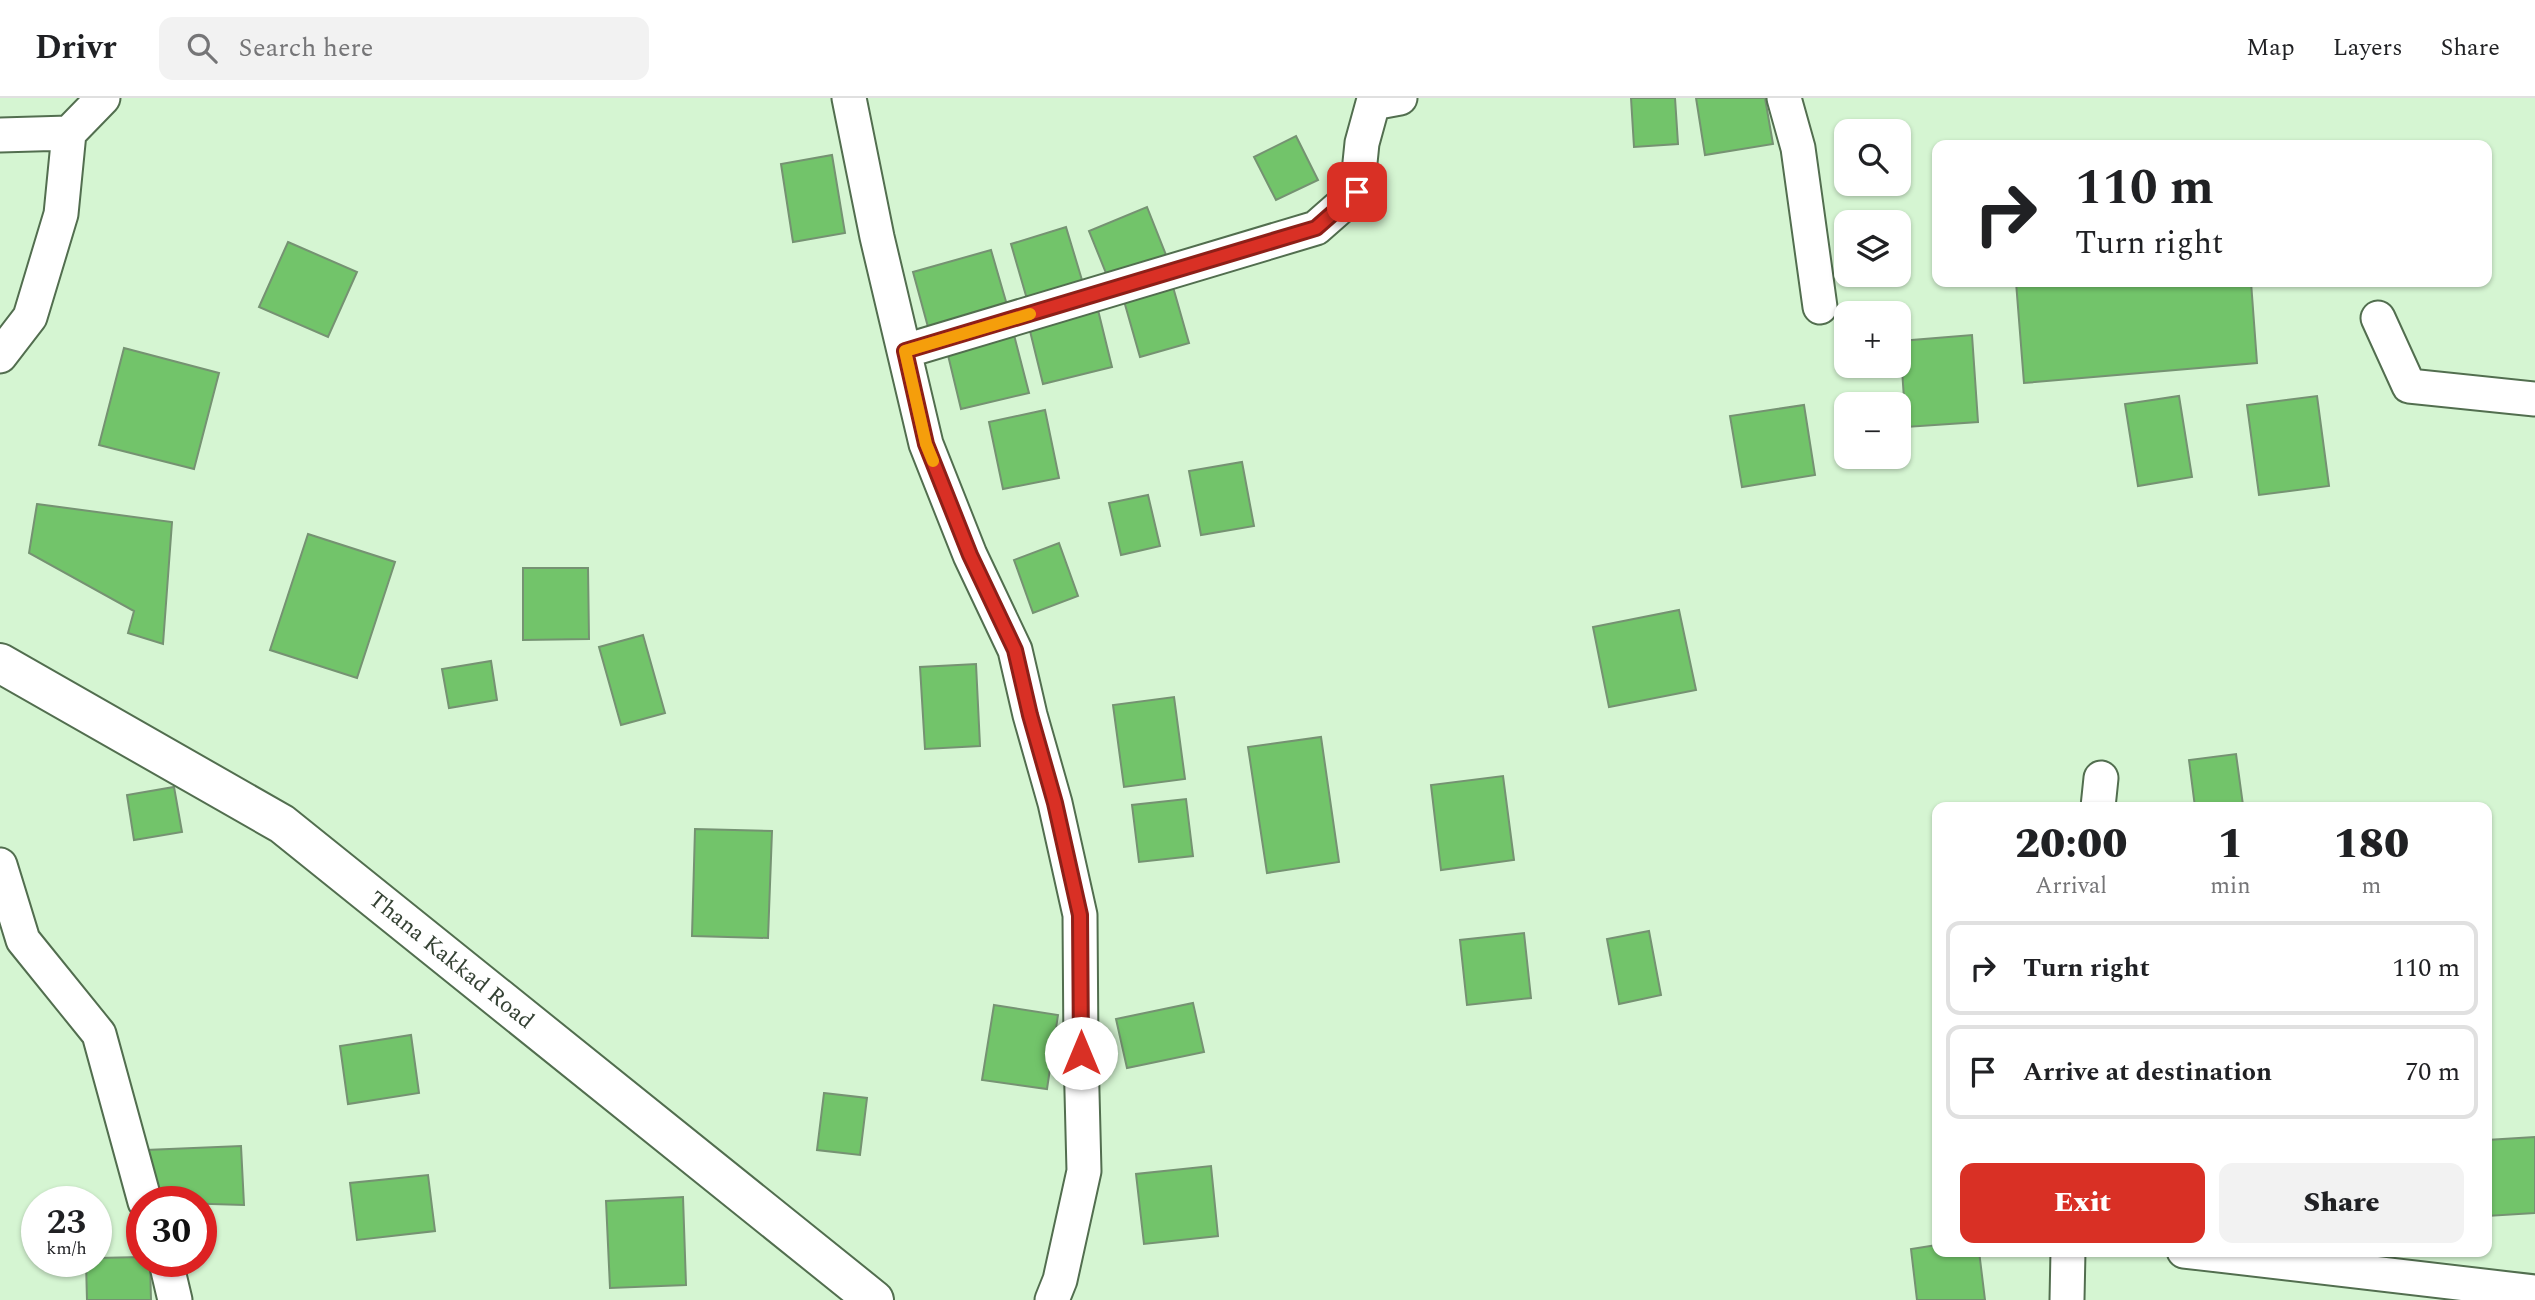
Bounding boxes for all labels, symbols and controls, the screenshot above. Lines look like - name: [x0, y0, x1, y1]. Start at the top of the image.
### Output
- search box: [159, 17, 649, 80]
- text: Drivr: [35, 23, 117, 73]
- text: Search here: [239, 28, 373, 68]
- icon: search: [183, 29, 221, 67]
- text: Map: [2246, 30, 2295, 66]
- text: Layers: [2333, 30, 2403, 66]
- text: Share: [2441, 30, 2500, 66]
- map controls: [1834, 119, 1911, 469]
- button: search: [1834, 119, 1911, 196]
- text: 110 m: [2075, 151, 2214, 226]
- pin: [1327, 162, 1387, 222]
- icon: right: [1960, 168, 2051, 259]
- icon: arrive: [1338, 173, 1376, 211]
- button: layers: [1834, 210, 1911, 287]
- text: Turn right: [2075, 219, 2223, 268]
- button: +: [1834, 301, 1911, 378]
- button: −: [1834, 392, 1911, 469]
- text: 20:00: [2015, 813, 2127, 876]
- text: 1: [2218, 813, 2243, 876]
- text: 180: [2333, 813, 2409, 876]
- text: Arrival: [2035, 869, 2107, 904]
- text: min: [2210, 869, 2251, 904]
- text: m: [2361, 869, 2381, 904]
- street label: Thana Kakkad Road: [361, 882, 542, 1038]
- text: Turn right: [2023, 948, 2150, 988]
- text: 110 m: [2392, 948, 2460, 988]
- icon: right: [1964, 949, 2002, 987]
- position arrow: [1044, 1016, 1118, 1090]
- text: Arrive at destination: [2023, 1052, 2272, 1092]
- text: 70 m: [2405, 1052, 2460, 1092]
- icon: arrive: [1964, 1053, 2002, 1091]
- button: Exit: [1960, 1163, 2205, 1243]
- button: Share: [2219, 1163, 2464, 1243]
- speed limit sign: 30: [126, 1186, 217, 1277]
- text: 23: [47, 1196, 86, 1249]
- text: km/h: [46, 1235, 87, 1262]

